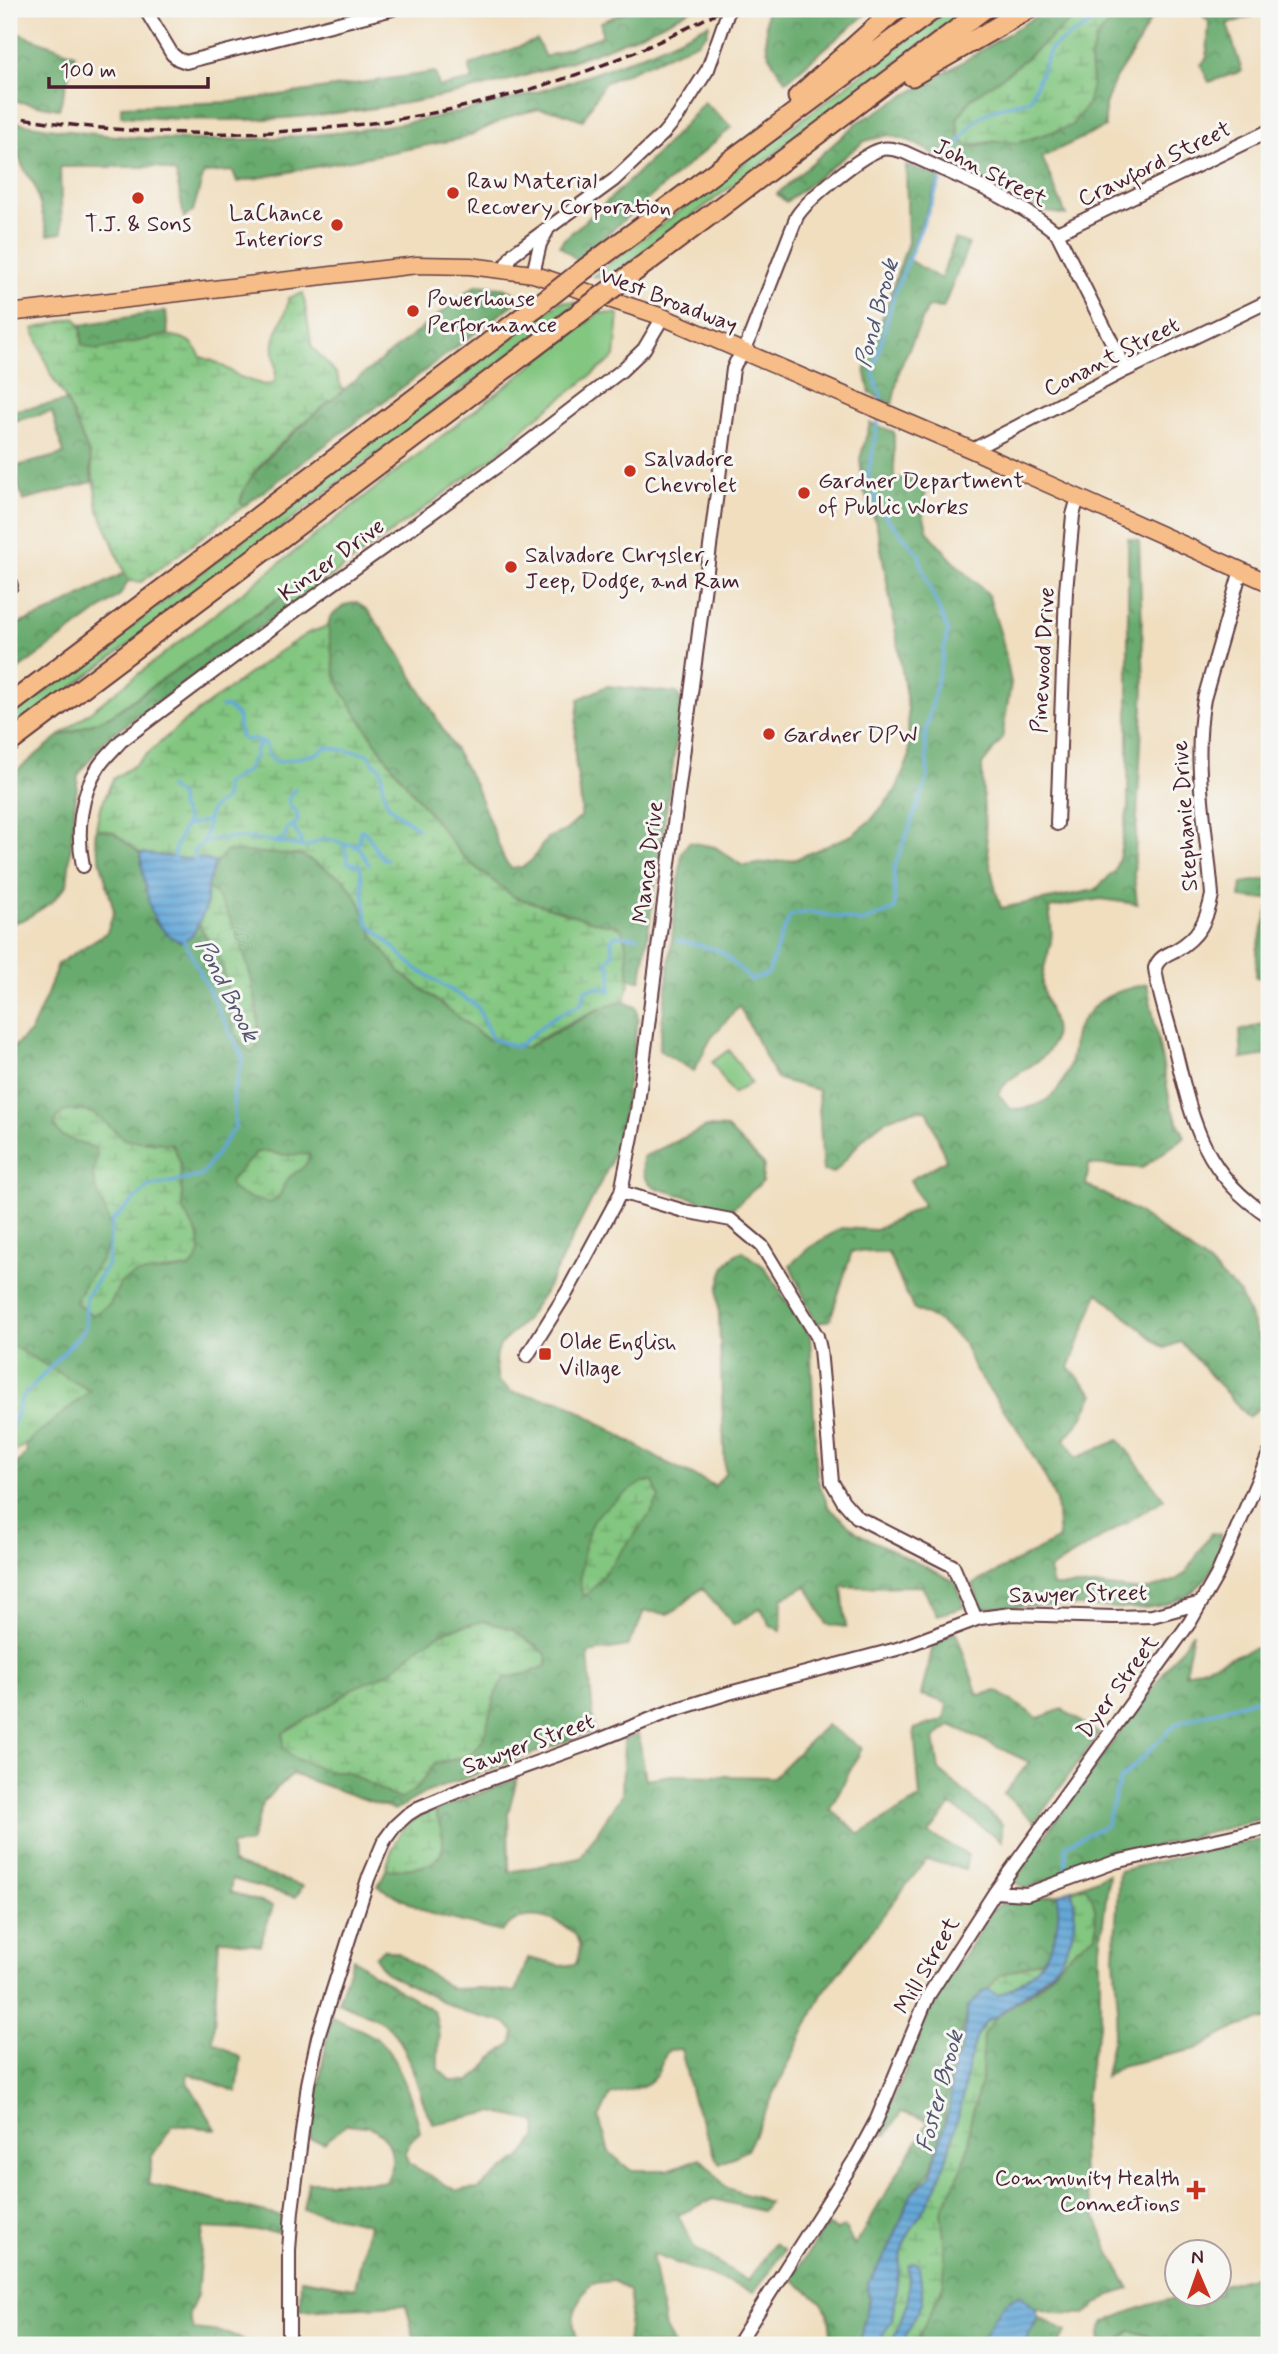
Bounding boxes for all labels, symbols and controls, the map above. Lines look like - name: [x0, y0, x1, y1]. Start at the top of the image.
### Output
- scale bar: [49, 46, 208, 90]
- text: 100 m: [60, 57, 116, 85]
- street label: Crawford Street: [1073, 115, 1237, 216]
- street label: John Street: [928, 132, 1052, 215]
- place label: Raw Material Recovery Corporation: [467, 167, 671, 223]
- marker: Raw Material Recovery Corporation: [445, 185, 461, 201]
- marker: T.J. & Sons: [130, 190, 146, 206]
- place label: LaChance Interiors: [229, 199, 323, 255]
- place label: T.J. & Sons: [85, 210, 191, 240]
- marker: LaChance Interiors: [329, 217, 345, 233]
- water label: Pond Brook: [848, 254, 907, 371]
- street label: West Broadway: [595, 261, 742, 341]
- place label: Powerhouse Performance: [427, 285, 557, 342]
- marker: Powerhouse Performance: [405, 303, 421, 319]
- street label: Conant Street: [1039, 311, 1185, 405]
- place label: Salvadore Chevrolet: [644, 445, 737, 501]
- marker: Salvadore Chevrolet: [622, 463, 638, 479]
- place label: Gardner Department of Public Works: [818, 467, 1024, 523]
- marker: Gardner Department of Public Works: [796, 485, 812, 501]
- street label: Kinzer Drive: [273, 512, 391, 609]
- place label: Salvadore Chrysler, Jeep, Dodge, and Ram: [525, 541, 740, 599]
- marker: Salvadore Chrysler, Jeep, Dodge, and Ram: [503, 559, 519, 575]
- street label: Pinewood Drive: [1025, 586, 1063, 734]
- place label: Gardner DPW: [783, 721, 917, 751]
- marker: Gardner DPW: [761, 726, 777, 742]
- street label: Stephanie Drive: [1166, 739, 1206, 892]
- street label: Manca Drive: [627, 799, 671, 925]
- water label: Pond Brook: [188, 934, 267, 1049]
- place label: Olde English Village: [559, 1328, 677, 1384]
- marker: Olde English Village: [537, 1346, 553, 1362]
- street label: Sawyer Street: [1009, 1579, 1147, 1611]
- street label: Dyer Street: [1071, 1629, 1167, 1745]
- street label: Sawyer Street: [459, 1707, 599, 1783]
- street label: Mill Street: [888, 1911, 968, 2020]
- water label: Foster Brook: [909, 2026, 972, 2155]
- place label: Community Health Connections: [995, 2164, 1180, 2220]
- marker: Community Health Connections: [1186, 2180, 1206, 2200]
- north arrow: [1162, 2238, 1232, 2308]
- text: N: [1191, 2245, 1204, 2270]

